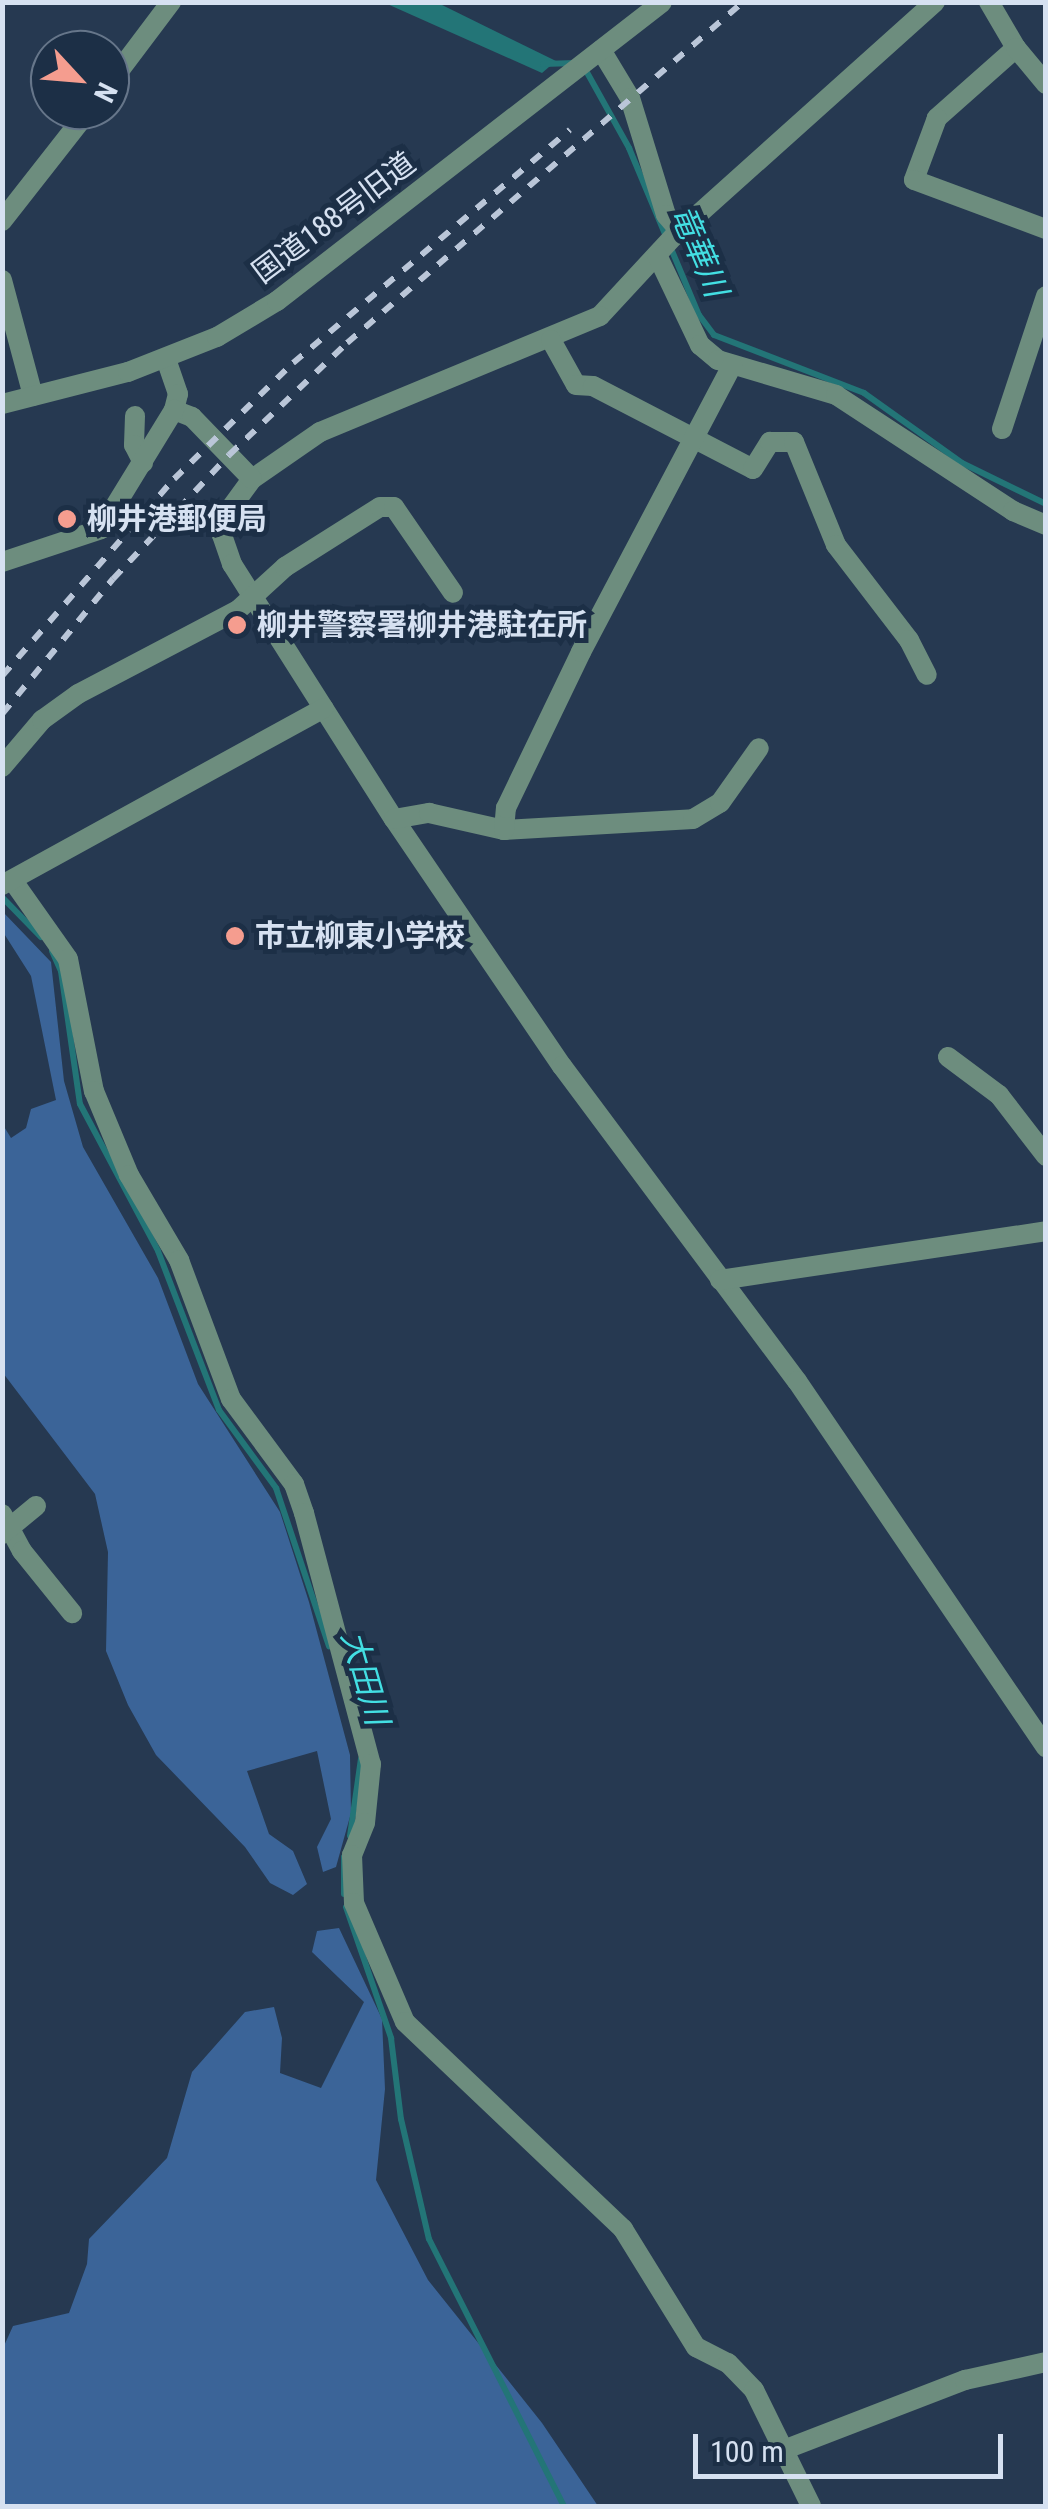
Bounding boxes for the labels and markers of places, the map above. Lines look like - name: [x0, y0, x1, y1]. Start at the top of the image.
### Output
- place label: 柳井港郵便局: [87, 501, 267, 537]
- marker: 柳井港郵便局: [56, 508, 78, 530]
- place label: 柳井警察署柳井港駐在所: [257, 607, 587, 643]
- marker: 柳井警察署柳井港駐在所: [226, 614, 248, 636]
- place label: 市立柳東小学校: [255, 918, 465, 954]
- marker: 市立柳東小学校: [224, 925, 246, 947]

